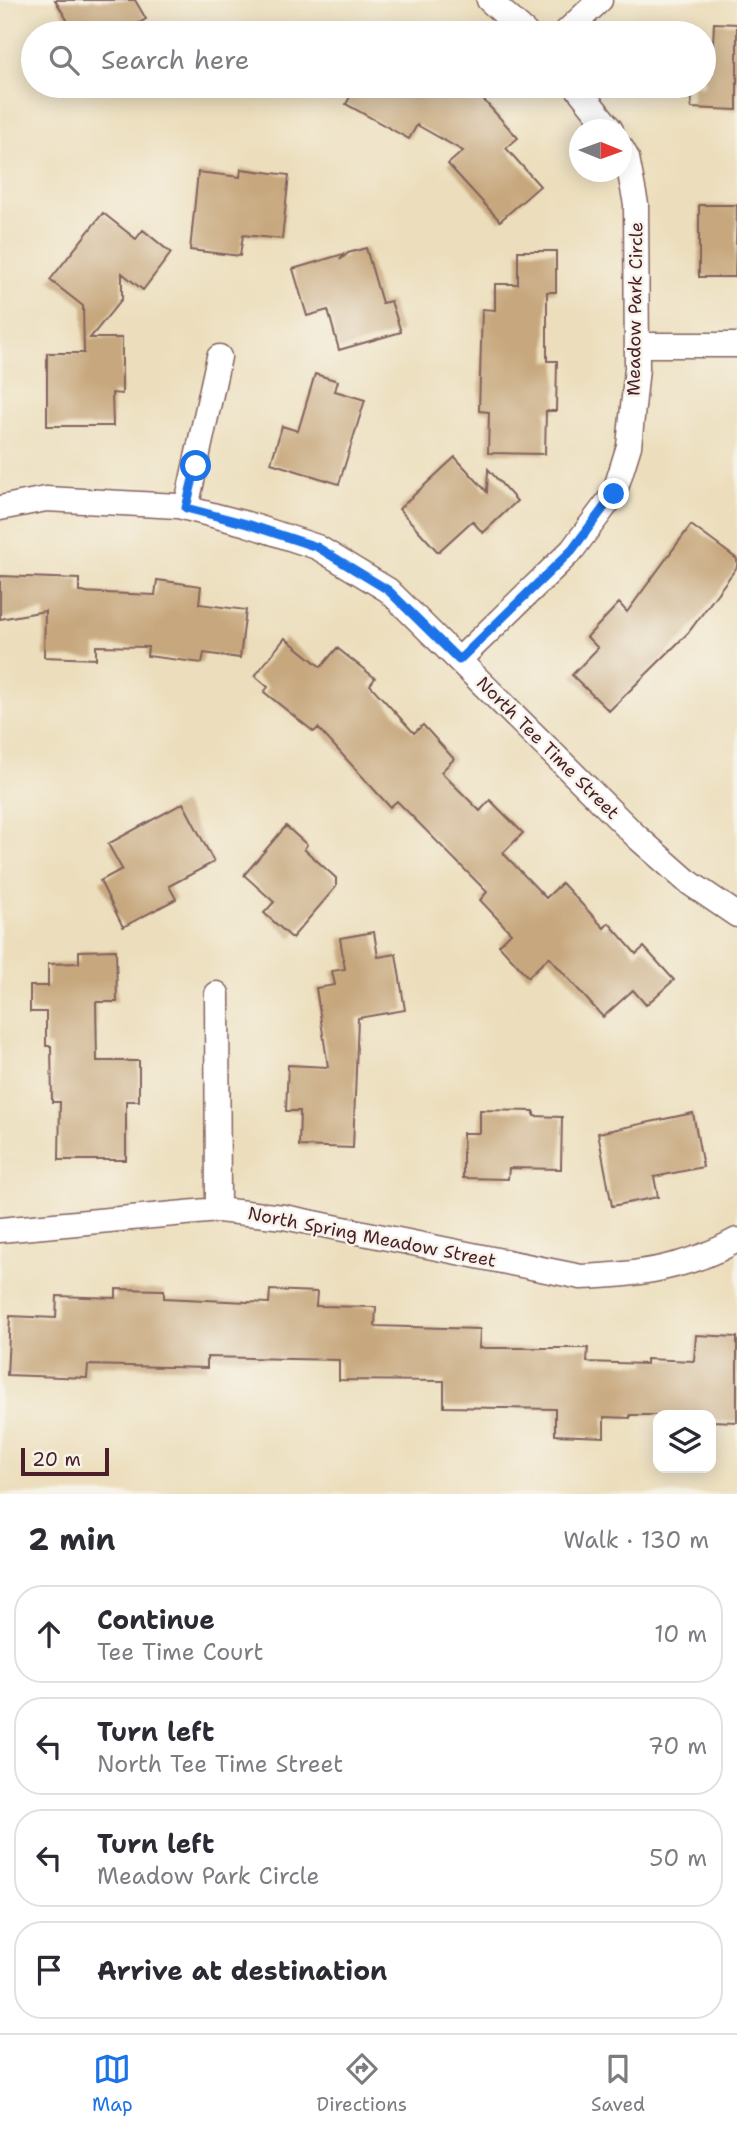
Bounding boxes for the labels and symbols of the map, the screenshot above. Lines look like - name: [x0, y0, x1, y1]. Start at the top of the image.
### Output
- north arrow: [569, 119, 632, 182]
- street label: Meadow Park Circle: [621, 222, 649, 396]
- route start: [180, 450, 211, 481]
- route end: [598, 478, 629, 509]
- street label: North Tee Time Street: [471, 671, 625, 825]
- street label: North Spring Meadow Street: [246, 1201, 498, 1273]
- scale bar: [21, 1445, 108, 1477]

